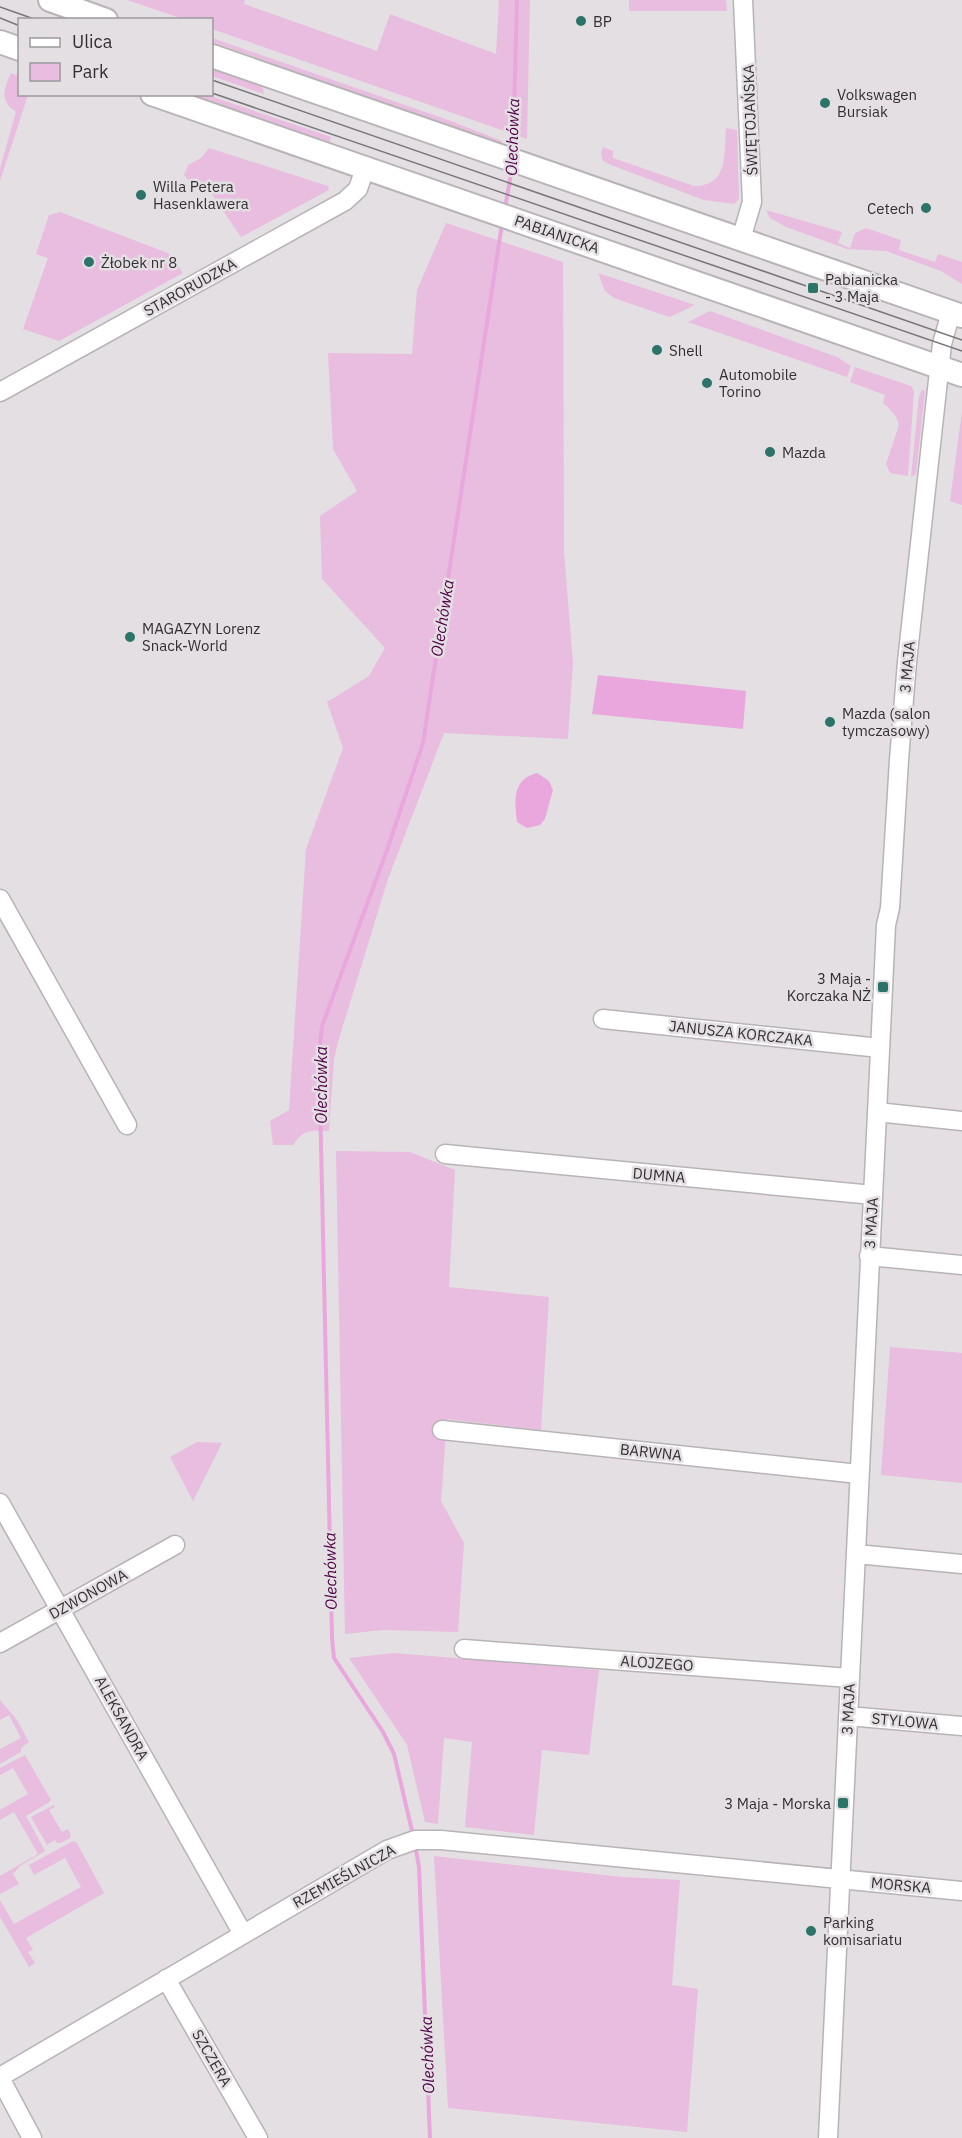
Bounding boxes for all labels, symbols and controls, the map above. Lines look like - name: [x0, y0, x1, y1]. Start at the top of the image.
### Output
- place label: BP: [593, 12, 612, 31]
- marker: BP: [574, 14, 588, 28]
- legend: [18, 18, 213, 96]
- text: Ulica: [72, 30, 113, 53]
- text: Park: [72, 60, 109, 83]
- street label: ŚWIĘTOJAŃSKA: [739, 64, 761, 176]
- place label: Volkswagen Bursiak: [837, 85, 917, 121]
- marker: Volkswagen Bursiak: [818, 96, 832, 110]
- water label: Olechówka: [501, 98, 523, 176]
- place label: Willa Petera Hasenklawera: [153, 177, 249, 213]
- marker: Willa Petera Hasenklawera: [134, 188, 148, 202]
- place label: Cetech: [867, 199, 914, 218]
- marker: Cetech: [919, 201, 933, 215]
- street label: PABIANICKA: [512, 211, 602, 258]
- place label: Żłobek nr 8: [101, 253, 177, 272]
- street label: STARORUDZKA: [140, 254, 240, 320]
- marker: Żłobek nr 8: [82, 255, 96, 269]
- place label: Pabianicka - 3 Maja: [825, 270, 898, 306]
- marker: Pabianicka - 3 Maja: [806, 281, 820, 295]
- place label: Shell: [669, 341, 703, 360]
- marker: Shell: [650, 343, 664, 357]
- place label: Automobile Torino: [719, 365, 797, 401]
- marker: Automobile Torino: [700, 376, 714, 390]
- place label: Mazda: [782, 443, 826, 462]
- marker: Mazda: [763, 445, 777, 459]
- water label: Olechówka: [426, 578, 458, 658]
- place label: MAGAZYN Lorenz Snack-World: [142, 619, 260, 655]
- marker: MAGAZYN Lorenz Snack-World: [123, 630, 137, 644]
- street label: 3 MAJA: [895, 640, 919, 694]
- place label: Mazda (salon tymczasowy): [842, 704, 931, 740]
- marker: Mazda (salon tymczasowy): [823, 715, 837, 729]
- place label: 3 Maja - Korczaka NŻ: [787, 969, 871, 1005]
- marker: 3 Maja - Korczaka NŻ: [876, 980, 890, 994]
- street label: JANUSZA KORCZAKA: [668, 1016, 814, 1050]
- water label: Olechówka: [311, 1046, 331, 1124]
- street label: DUMNA: [632, 1163, 686, 1187]
- street label: 3 MAJA: [860, 1196, 882, 1249]
- street label: BARWNA: [619, 1439, 683, 1465]
- water label: Olechówka: [319, 1532, 341, 1610]
- street label: DZWONOWA: [45, 1564, 131, 1623]
- street label: ALOJZEGO: [620, 1651, 694, 1675]
- street label: ALEKSANDRA: [91, 1672, 153, 1764]
- street label: 3 MAJA: [837, 1682, 859, 1735]
- street label: STYLOWA: [871, 1709, 939, 1733]
- place label: 3 Maja - Morska: [724, 1794, 831, 1813]
- marker: 3 Maja - Morska: [836, 1796, 850, 1810]
- street label: RZEMIEŚLNICZA: [289, 1840, 399, 1912]
- street label: MORSKA: [870, 1873, 932, 1897]
- place label: Parking komisariatu: [823, 1913, 902, 1949]
- marker: Parking komisariatu: [804, 1924, 818, 1938]
- water label: Olechówka: [416, 2016, 438, 2094]
- street label: SZCZERA: [188, 2026, 236, 2090]

